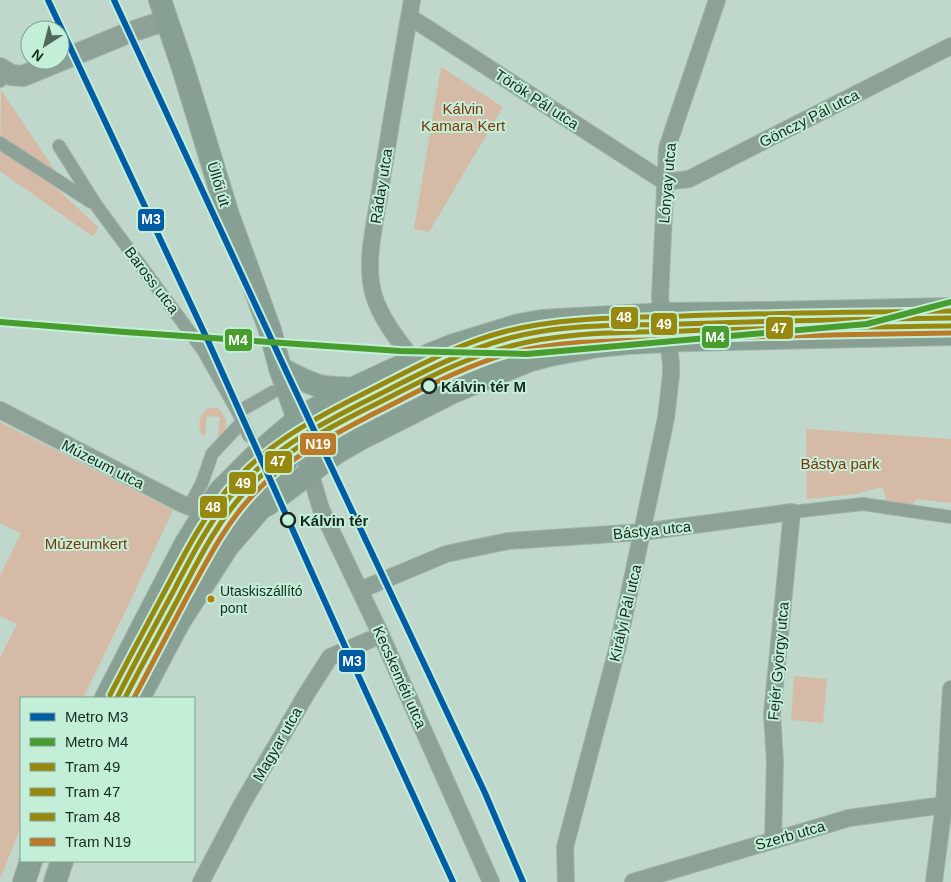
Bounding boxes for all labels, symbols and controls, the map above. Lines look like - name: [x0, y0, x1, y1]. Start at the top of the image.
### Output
- north arrow: [20, 20, 70, 70]
- text: N: [29, 46, 46, 65]
- street label: Török Pál utca: [492, 66, 583, 133]
- street label: Gönczy Pál utca: [756, 85, 862, 150]
- park label: Kálvin Kamara Kert: [421, 100, 506, 134]
- street label: Lónyay utca: [655, 141, 679, 224]
- street label: Ráday utca: [367, 147, 395, 225]
- street label: Üllői út: [204, 160, 234, 209]
- line badge: M3: [137, 208, 165, 232]
- text: M3: [141, 211, 161, 227]
- street label: Baross utca: [121, 243, 183, 317]
- line badge: 48: [610, 306, 639, 330]
- text: 48: [616, 309, 632, 325]
- line badge: 49: [650, 312, 678, 336]
- text: 49: [656, 316, 672, 332]
- line badge: 47: [765, 316, 794, 340]
- text: 47: [771, 320, 787, 336]
- line badge: M4: [701, 325, 730, 349]
- line badge: M4: [224, 328, 253, 352]
- text: M4: [705, 329, 725, 345]
- text: M4: [228, 332, 248, 348]
- marker: Kálvin tér M: [421, 378, 437, 394]
- place label: Kálvin tér M: [441, 378, 526, 395]
- line badge: N19: [299, 432, 337, 456]
- street label: Múzeum utca: [59, 436, 148, 492]
- text: N19: [305, 436, 331, 452]
- line badge: 47: [264, 450, 293, 474]
- text: 47: [270, 453, 286, 469]
- park label: Bástya park: [800, 455, 880, 472]
- line badge: 49: [228, 471, 257, 495]
- text: 49: [235, 475, 251, 491]
- line badge: 48: [199, 495, 228, 519]
- text: 48: [205, 499, 221, 515]
- marker: Kálvin tér: [280, 512, 296, 528]
- place label: Kálvin tér: [300, 512, 369, 529]
- street label: Bástya utca: [612, 517, 693, 543]
- park label: Múzeumkert: [45, 535, 128, 552]
- street label: Királyi Pál utca: [606, 562, 645, 663]
- place label: Utaskiszállító pont: [220, 583, 303, 616]
- marker: Utaskiszállító pont: [206, 594, 216, 604]
- street label: Fejér György utca: [764, 600, 792, 721]
- street label: Kecskeméti utca: [370, 623, 430, 731]
- line badge: M3: [338, 649, 366, 673]
- text: M3: [342, 653, 362, 669]
- legend: [20, 697, 195, 862]
- street label: Magyar utca: [249, 703, 305, 784]
- text: Metro M3: [65, 708, 128, 725]
- text: Metro M4: [65, 733, 128, 750]
- text: Tram 49: [65, 758, 120, 775]
- text: Tram 47: [65, 783, 120, 800]
- text: Tram 48: [65, 808, 120, 825]
- street label: Szerb utca: [753, 817, 827, 853]
- text: Tram N19: [65, 833, 131, 850]

